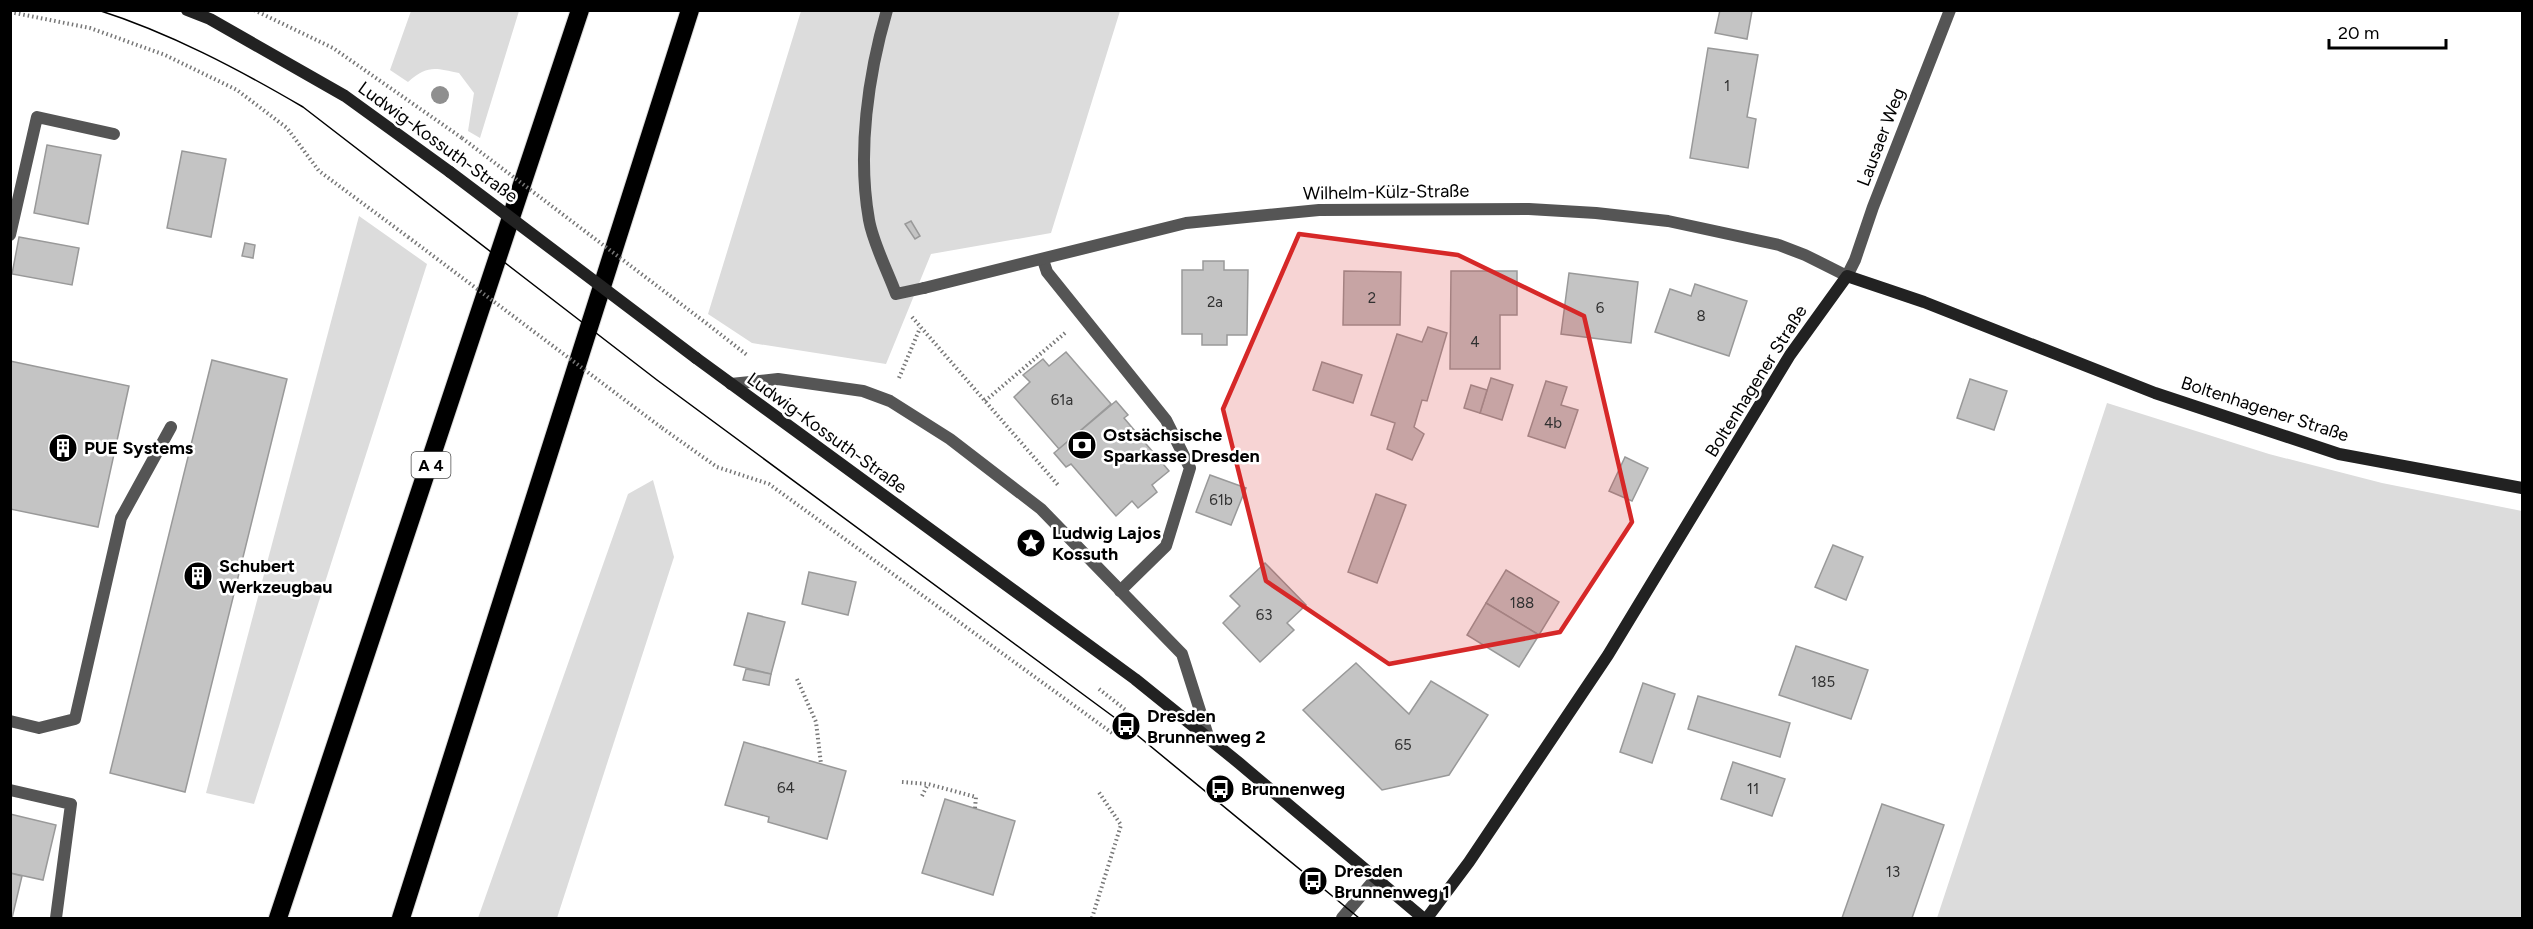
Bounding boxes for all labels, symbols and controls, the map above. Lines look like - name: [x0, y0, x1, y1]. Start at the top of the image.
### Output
- scale bar: [2329, 12, 2446, 50]
- text: 20 m: [2338, 22, 2379, 44]
- street label: Ludwig-Kossuth-Straße: [354, 77, 522, 207]
- house number: 1: [1724, 77, 1730, 95]
- street label: Lausaer Weg: [1852, 85, 1910, 189]
- street label: Wilhelm-Külz-Straße: [1303, 180, 1470, 204]
- house number: 2: [1368, 289, 1376, 307]
- house number: 2a: [1207, 293, 1223, 311]
- house number: 6: [1596, 299, 1605, 317]
- street label: Boltenhagener Straße: [1700, 301, 1812, 461]
- house number: 8: [1696, 307, 1706, 325]
- house number: 4: [1470, 333, 1480, 351]
- street label: Ludwig-Kossuth-Straße: [743, 368, 911, 498]
- street label: Boltenhagener Straße: [2178, 371, 2352, 447]
- house number: 61a: [1051, 391, 1073, 409]
- house number: 4b: [1544, 414, 1562, 432]
- place label: Ostsächsische Sparkasse Dresden: [1103, 424, 1260, 467]
- bank icon: Ostsächsische Sparkasse Dresden: [1066, 429, 1098, 461]
- building icon: PUE Systems: [47, 432, 79, 464]
- place label: PUE Systems: [84, 437, 194, 459]
- road number: A 4: [412, 452, 450, 478]
- house number: 61b: [1209, 491, 1233, 509]
- place label: Ludwig Lajos Kossuth: [1052, 522, 1161, 565]
- place icon: Ludwig Lajos Kossuth: [1015, 527, 1047, 559]
- place label: Schubert Werkzeugbau: [219, 555, 333, 598]
- building icon: Schubert Werkzeugbau: [182, 560, 214, 592]
- house number: 188: [1510, 594, 1534, 612]
- house number: 63: [1256, 606, 1272, 624]
- house number: 185: [1811, 673, 1835, 691]
- place label: Dresden Brunnenweg 2: [1147, 705, 1266, 748]
- bus stop icon: Dresden Brunnenweg 2: [1110, 710, 1142, 742]
- house number: 65: [1394, 736, 1412, 754]
- bus stop icon: Brunnenweg: [1204, 773, 1236, 805]
- place label: Brunnenweg: [1241, 778, 1345, 800]
- house number: 64: [777, 779, 795, 797]
- house number: 11: [1747, 780, 1759, 798]
- place label: Dresden Brunnenweg 1: [1334, 860, 1450, 903]
- house number: 13: [1886, 863, 1900, 881]
- bus stop icon: Dresden Brunnenweg 1: [1297, 865, 1329, 897]

